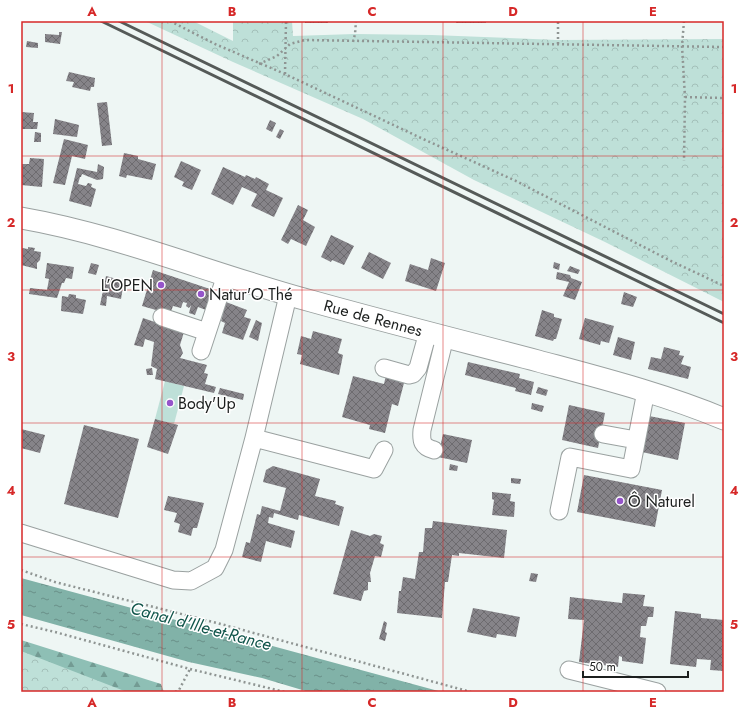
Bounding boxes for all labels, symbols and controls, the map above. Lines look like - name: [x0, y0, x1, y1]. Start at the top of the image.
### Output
- text: A: [86, 2, 97, 21]
- text: B: [228, 2, 237, 21]
- text: C: [367, 2, 377, 21]
- text: D: [508, 2, 518, 21]
- text: E: [649, 2, 657, 21]
- text: 1: [8, 79, 14, 98]
- text: 1: [731, 79, 737, 98]
- text: 2: [7, 213, 15, 232]
- text: 2: [730, 213, 738, 232]
- place label: L’OPEN: [101, 274, 153, 297]
- marker: L’OPEN: [156, 280, 166, 290]
- place label: Natur'O Thé: [209, 283, 292, 306]
- marker: Natur'O Thé: [196, 289, 206, 299]
- street label: Rue de Rennes: [321, 294, 425, 342]
- text: 3: [7, 347, 15, 366]
- text: 3: [730, 347, 738, 366]
- place label: Body'Up: [178, 392, 236, 415]
- marker: Body'Up: [165, 398, 175, 408]
- text: 4: [6, 481, 16, 500]
- text: 4: [729, 481, 739, 500]
- place label: Ô Naturel: [628, 490, 695, 513]
- marker: Ô Naturel: [615, 496, 625, 506]
- water label: Canal d'Ille-et-Rance: [128, 596, 275, 656]
- text: 5: [7, 615, 15, 634]
- text: 5: [730, 615, 738, 634]
- scale bar: [583, 653, 688, 679]
- text: 50 m: [589, 658, 616, 676]
- text: A: [86, 693, 97, 712]
- text: B: [228, 693, 237, 712]
- text: C: [367, 693, 377, 712]
- text: D: [508, 693, 518, 712]
- text: E: [649, 693, 657, 712]

